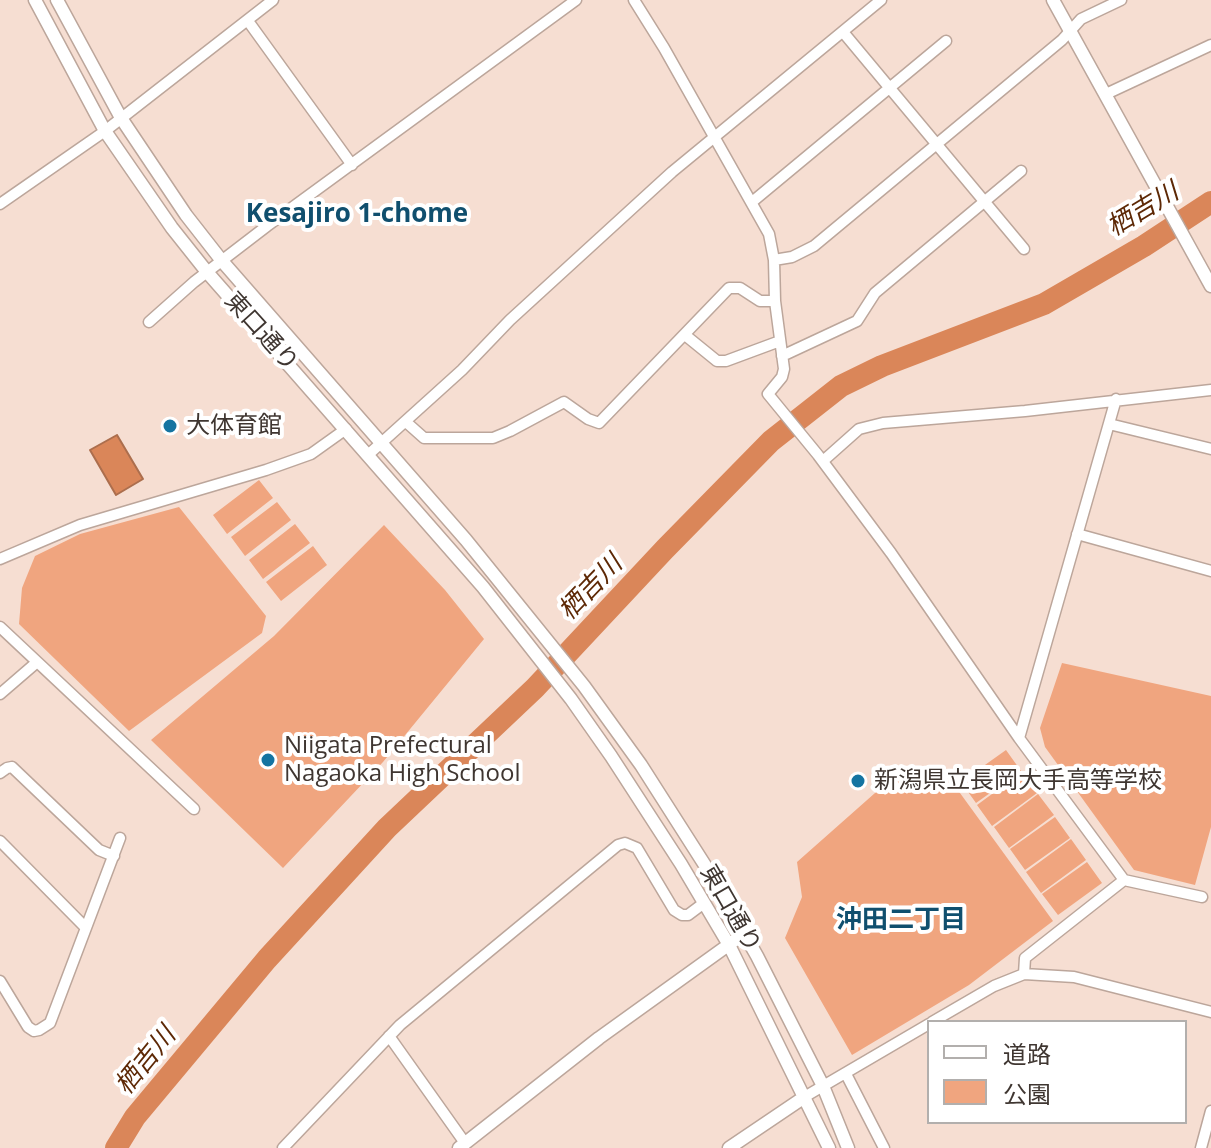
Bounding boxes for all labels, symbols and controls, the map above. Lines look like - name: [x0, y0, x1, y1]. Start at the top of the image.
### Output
- water label: 栖吉川: [1102, 177, 1184, 243]
- district label: Kesajiro 1-chome: [246, 199, 468, 231]
- street label: 東口通り: [218, 287, 304, 377]
- place label: 大体育館: [186, 412, 282, 440]
- marker: 大体育館: [161, 417, 179, 435]
- water label: 栖吉川: [553, 549, 629, 627]
- place label: Niigata Prefectural Nagaoka High School: [284, 732, 520, 788]
- marker: Niigata Prefectural Nagaoka High School: [259, 751, 277, 769]
- place label: 新潟県立長岡大手高等学校: [874, 767, 1162, 795]
- marker: 新潟県立長岡大手高等学校: [849, 772, 867, 790]
- street label: 東口通り: [694, 860, 766, 958]
- district label: 沖田二丁目: [836, 905, 966, 937]
- legend: [927, 1020, 1187, 1124]
- water label: 栖吉川: [109, 1021, 183, 1101]
- text: 道路: [1003, 1037, 1051, 1070]
- text: 公園: [1003, 1077, 1051, 1110]

